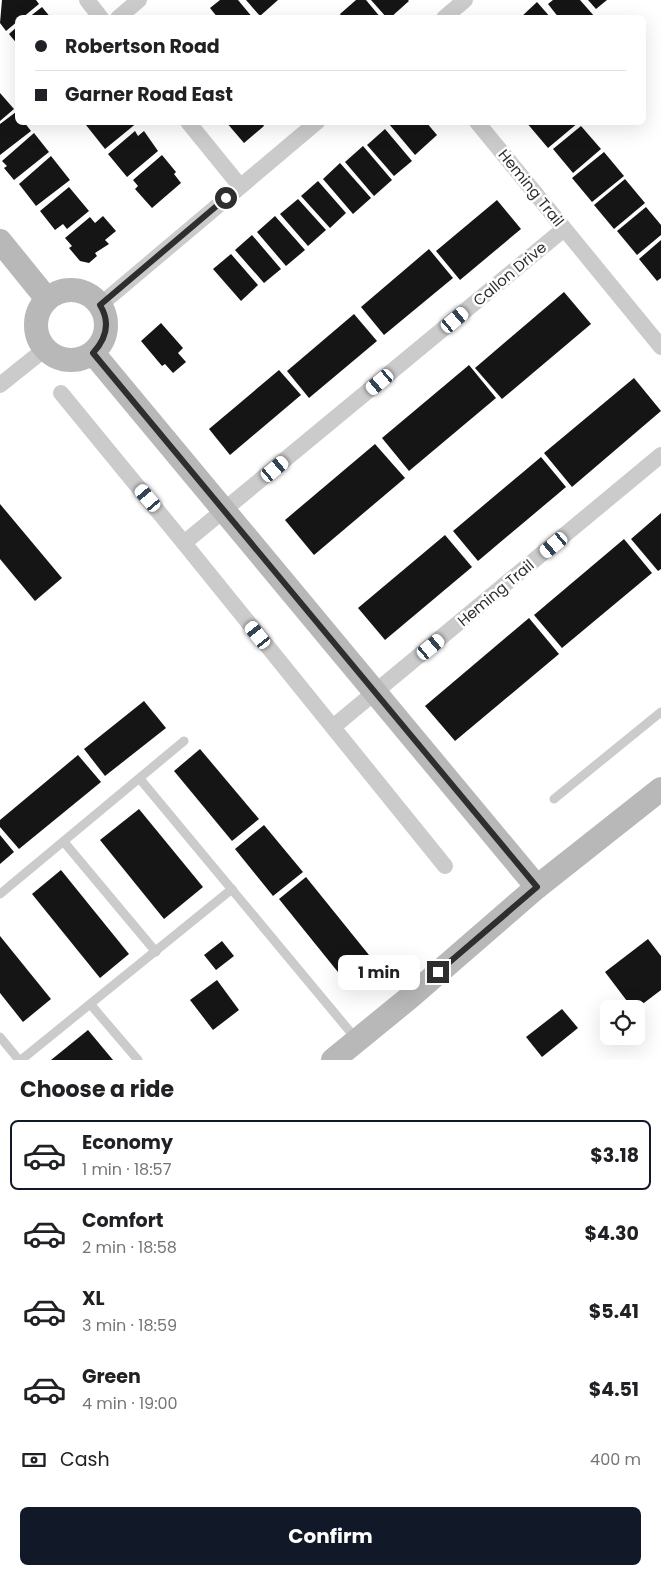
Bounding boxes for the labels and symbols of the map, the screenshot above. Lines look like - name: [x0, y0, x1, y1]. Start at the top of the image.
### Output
- street label: Heming Trail: [494, 145, 569, 231]
- route start: [215, 187, 237, 209]
- street label: Callon Drive: [468, 237, 551, 311]
- car: [438, 305, 471, 335]
- car: [363, 367, 396, 397]
- car: [258, 454, 291, 484]
- car: [132, 482, 163, 514]
- car: [537, 530, 570, 560]
- street label: Heming Trail: [453, 554, 538, 631]
- car: [242, 619, 273, 651]
- car: [414, 632, 447, 662]
- callout: 1 min: [338, 954, 420, 990]
- route end: [427, 961, 449, 983]

